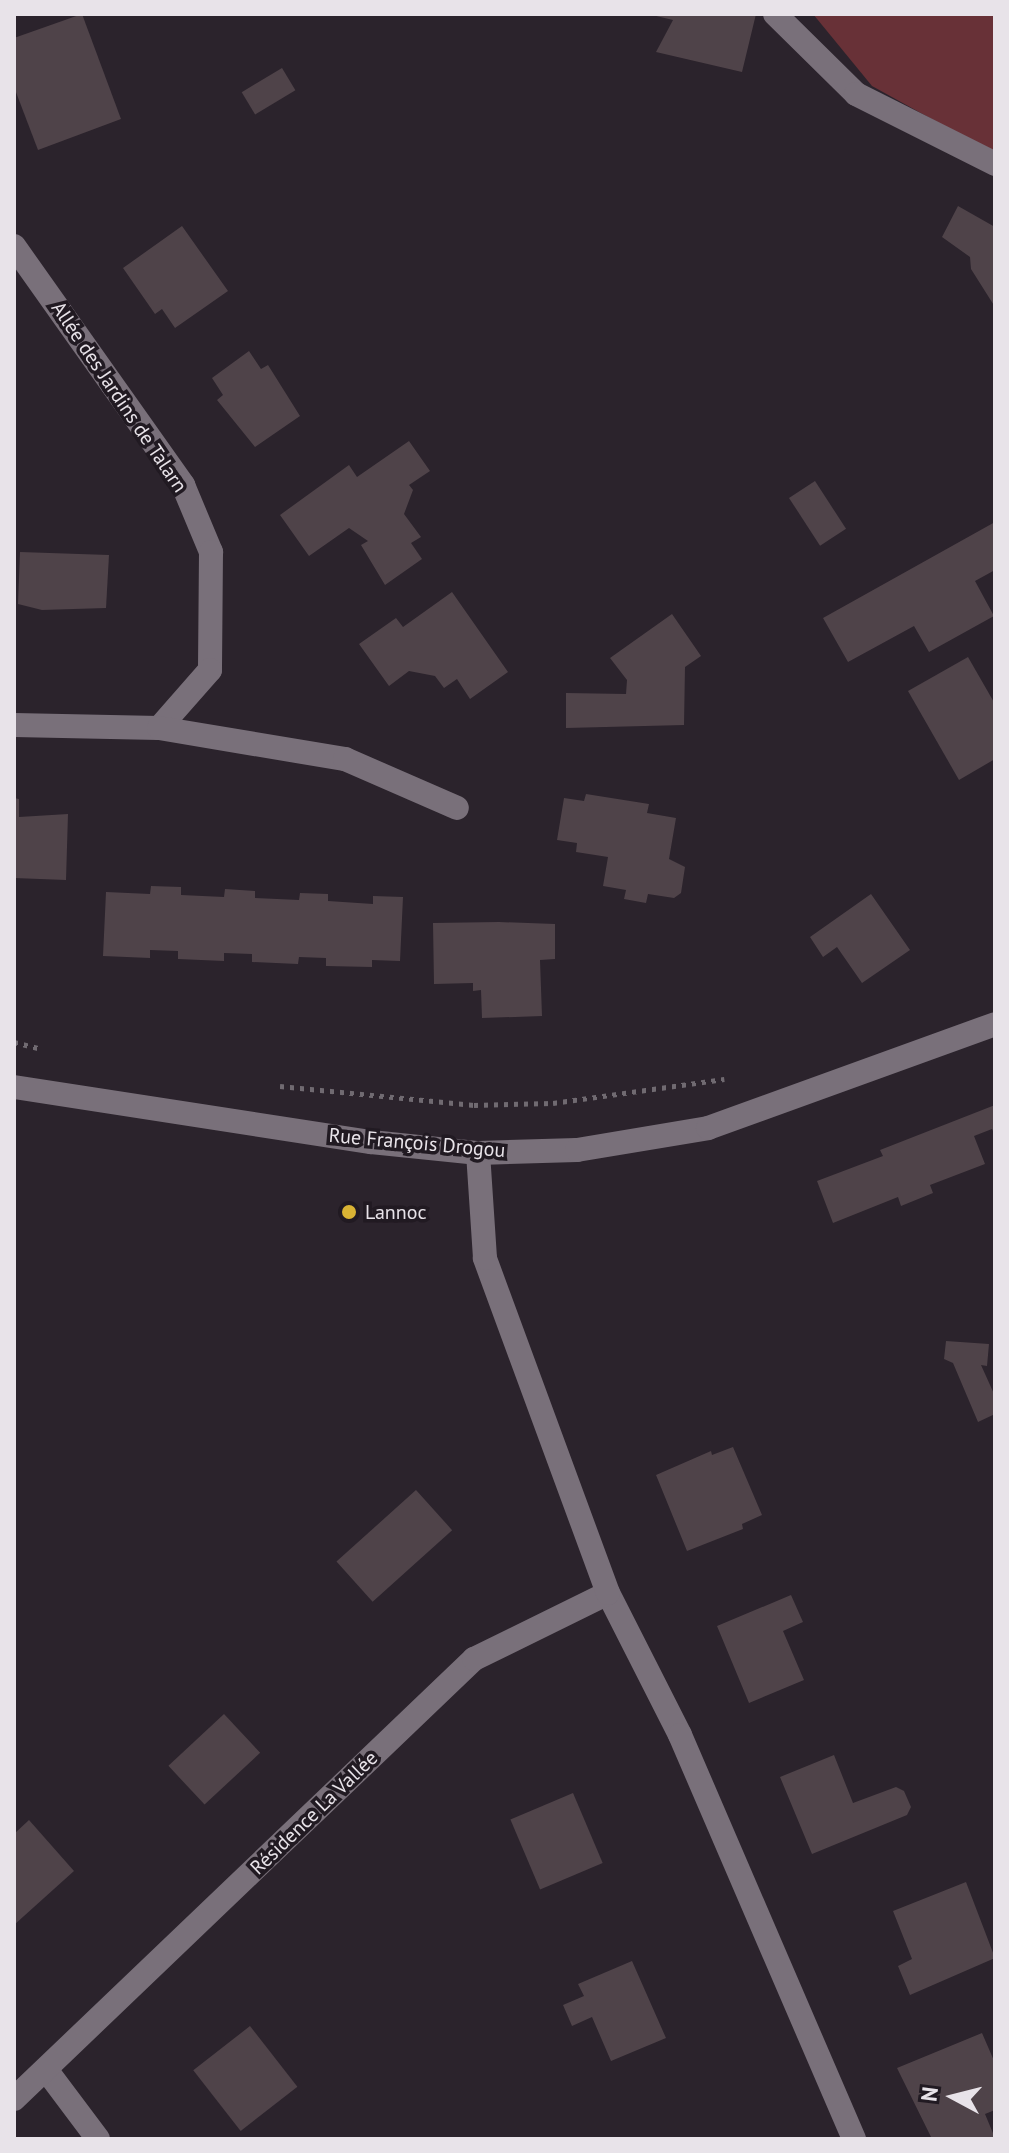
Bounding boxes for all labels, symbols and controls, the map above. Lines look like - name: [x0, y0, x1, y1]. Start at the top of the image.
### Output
- street label: Allée des Jardins de Talarn: [46, 297, 192, 497]
- street label: Rue François Drogou: [328, 1123, 506, 1163]
- place label: Lannoc: [365, 1200, 426, 1224]
- marker: Lannoc: [340, 1203, 358, 1221]
- street label: Résidence La Vallée: [245, 1746, 383, 1880]
- north arrow: [913, 2057, 993, 2137]
- text: N: [914, 2085, 944, 2103]

